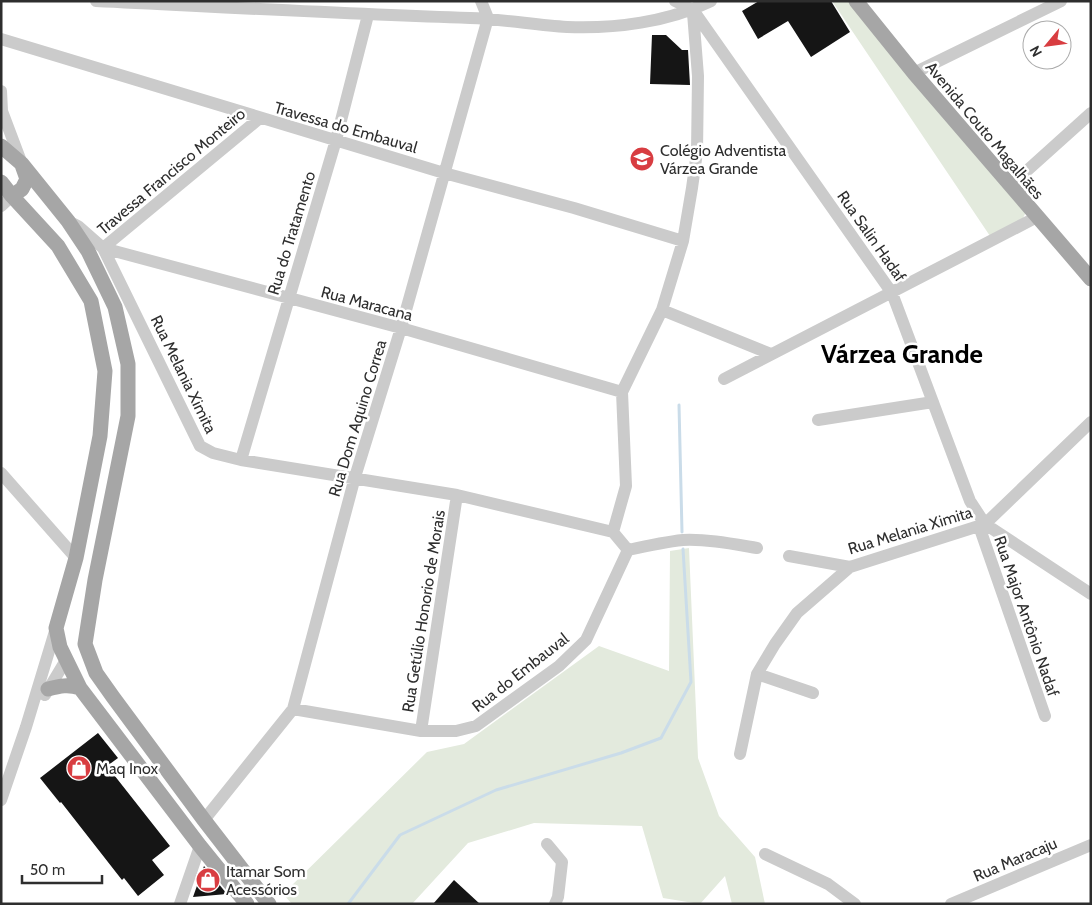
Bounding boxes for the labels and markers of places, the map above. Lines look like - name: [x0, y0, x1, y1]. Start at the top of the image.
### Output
- place label: Colégio Adventista Várzea Grande: [660, 141, 786, 178]
- school or university icon: Colégio Adventista Várzea Grande: [629, 146, 655, 172]
- shop icon: Maq Inox: [66, 755, 92, 781]
- place label: Maq Inox: [96, 759, 158, 778]
- place label: Itamar Som Acessórios: [226, 862, 306, 899]
- shop icon: Itamar Som Acessórios: [195, 867, 221, 893]

